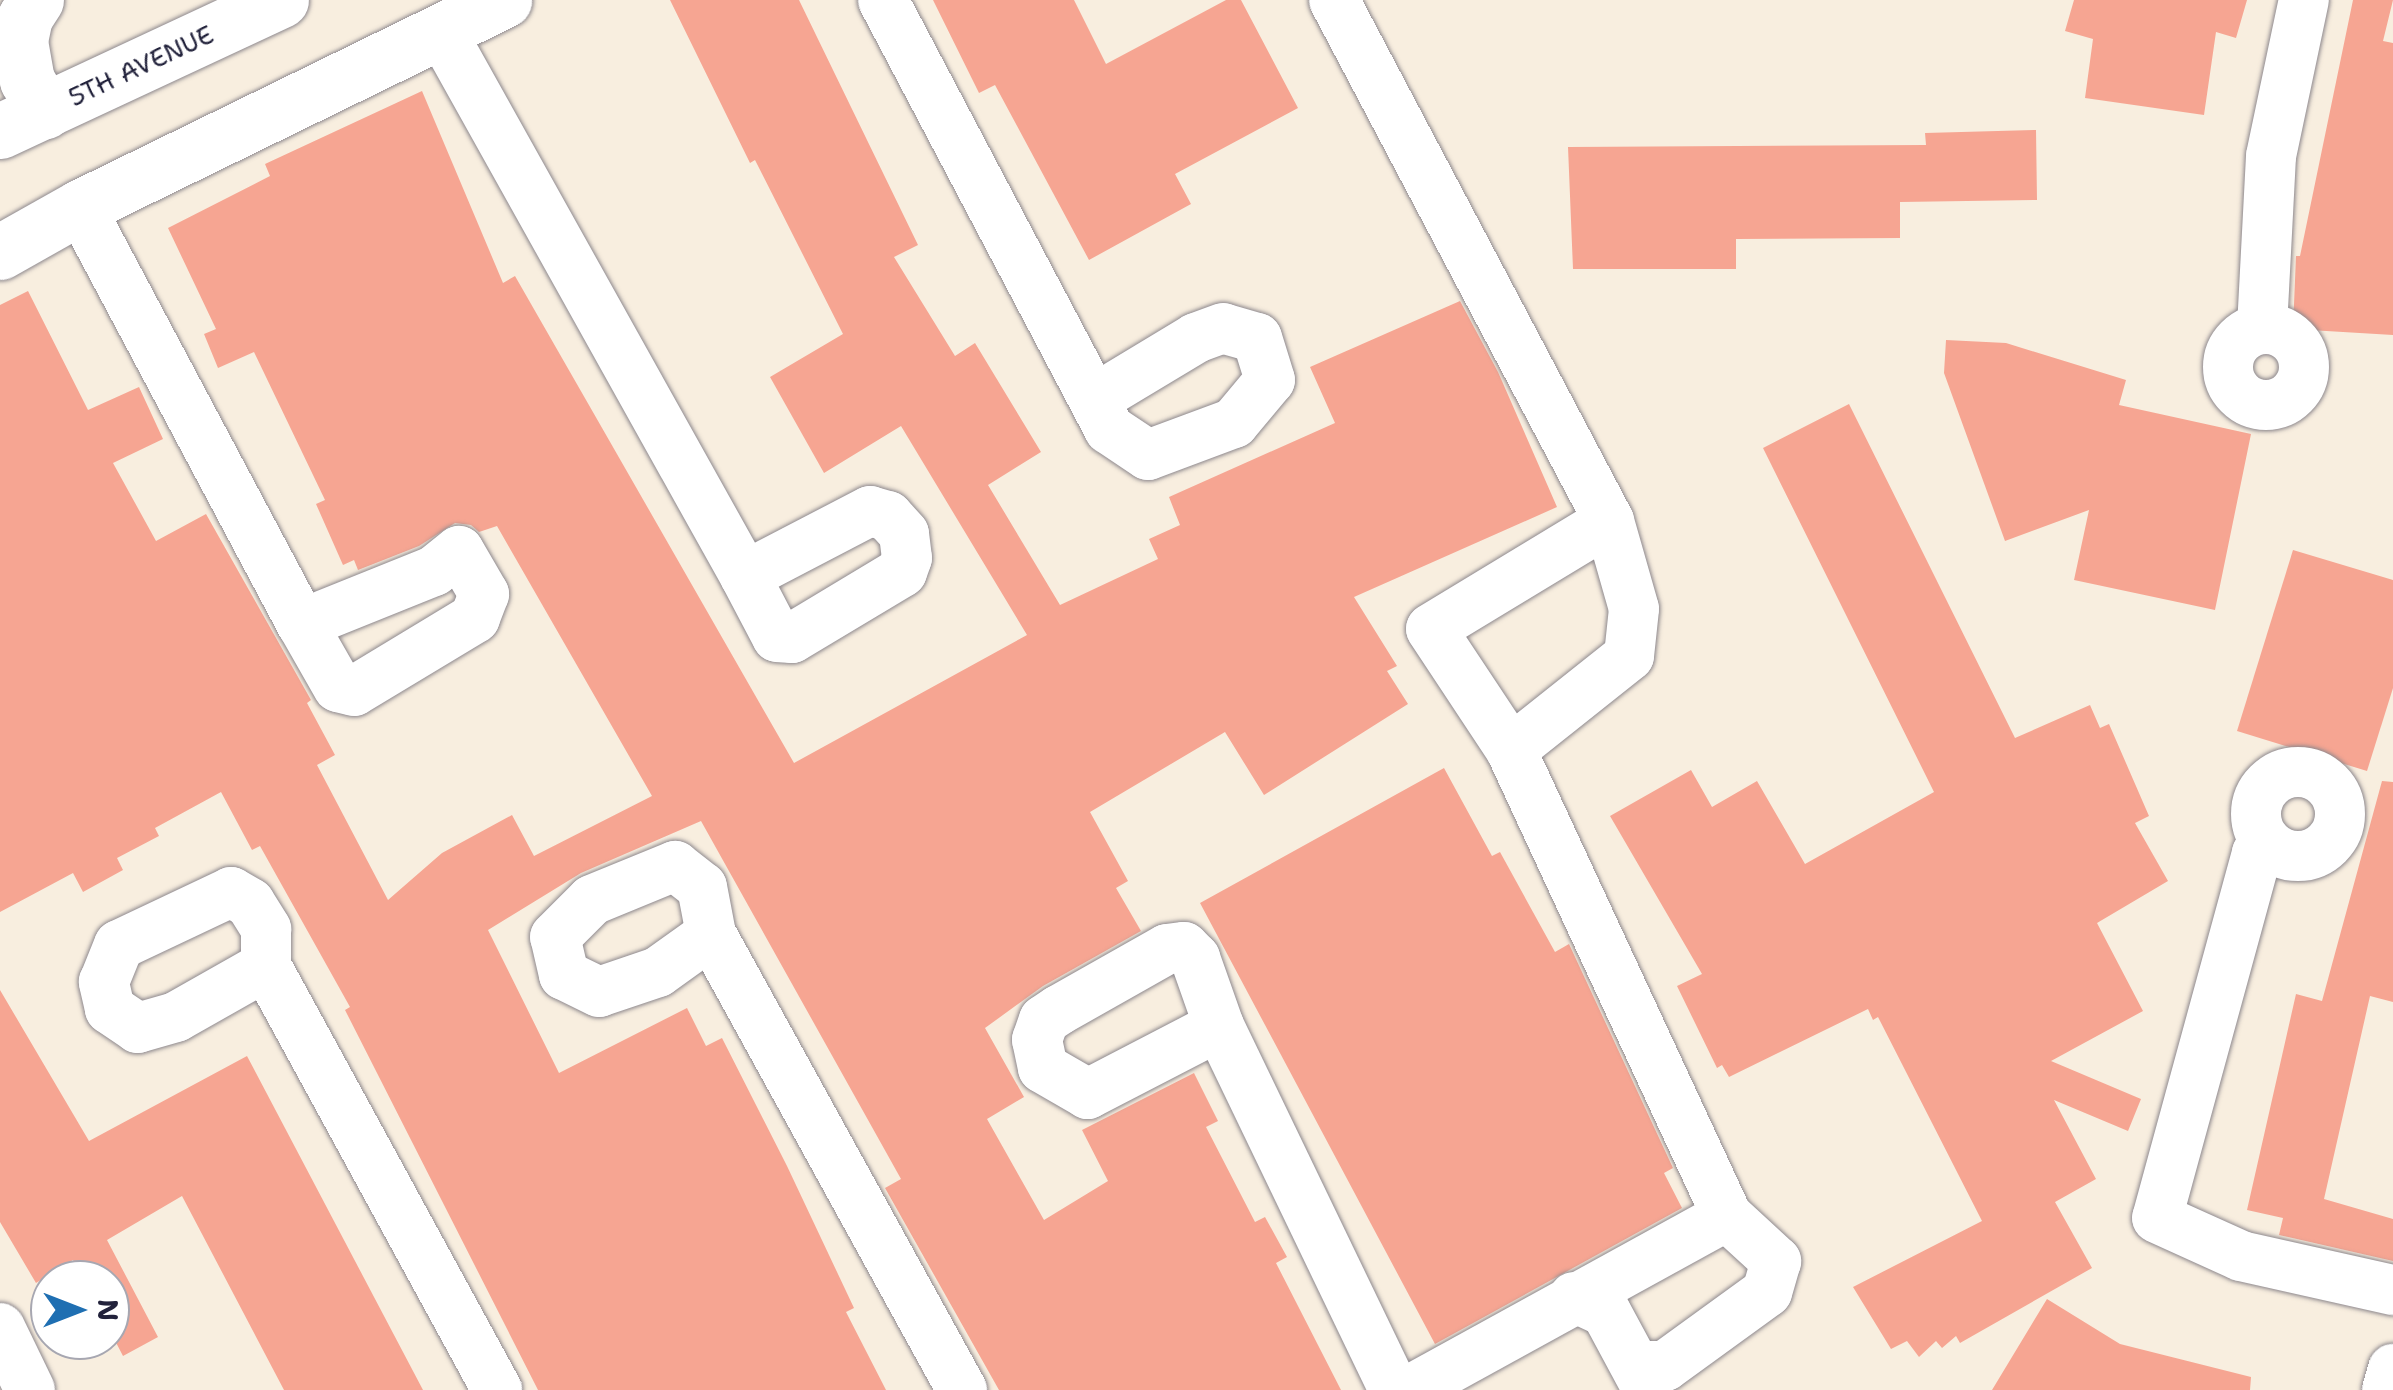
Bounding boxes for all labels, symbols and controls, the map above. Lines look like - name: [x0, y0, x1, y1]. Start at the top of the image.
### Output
- street label: 5TH AVENUE: [64, 19, 218, 113]
- north arrow: [30, 1260, 130, 1360]
- text: N: [89, 1299, 127, 1321]

